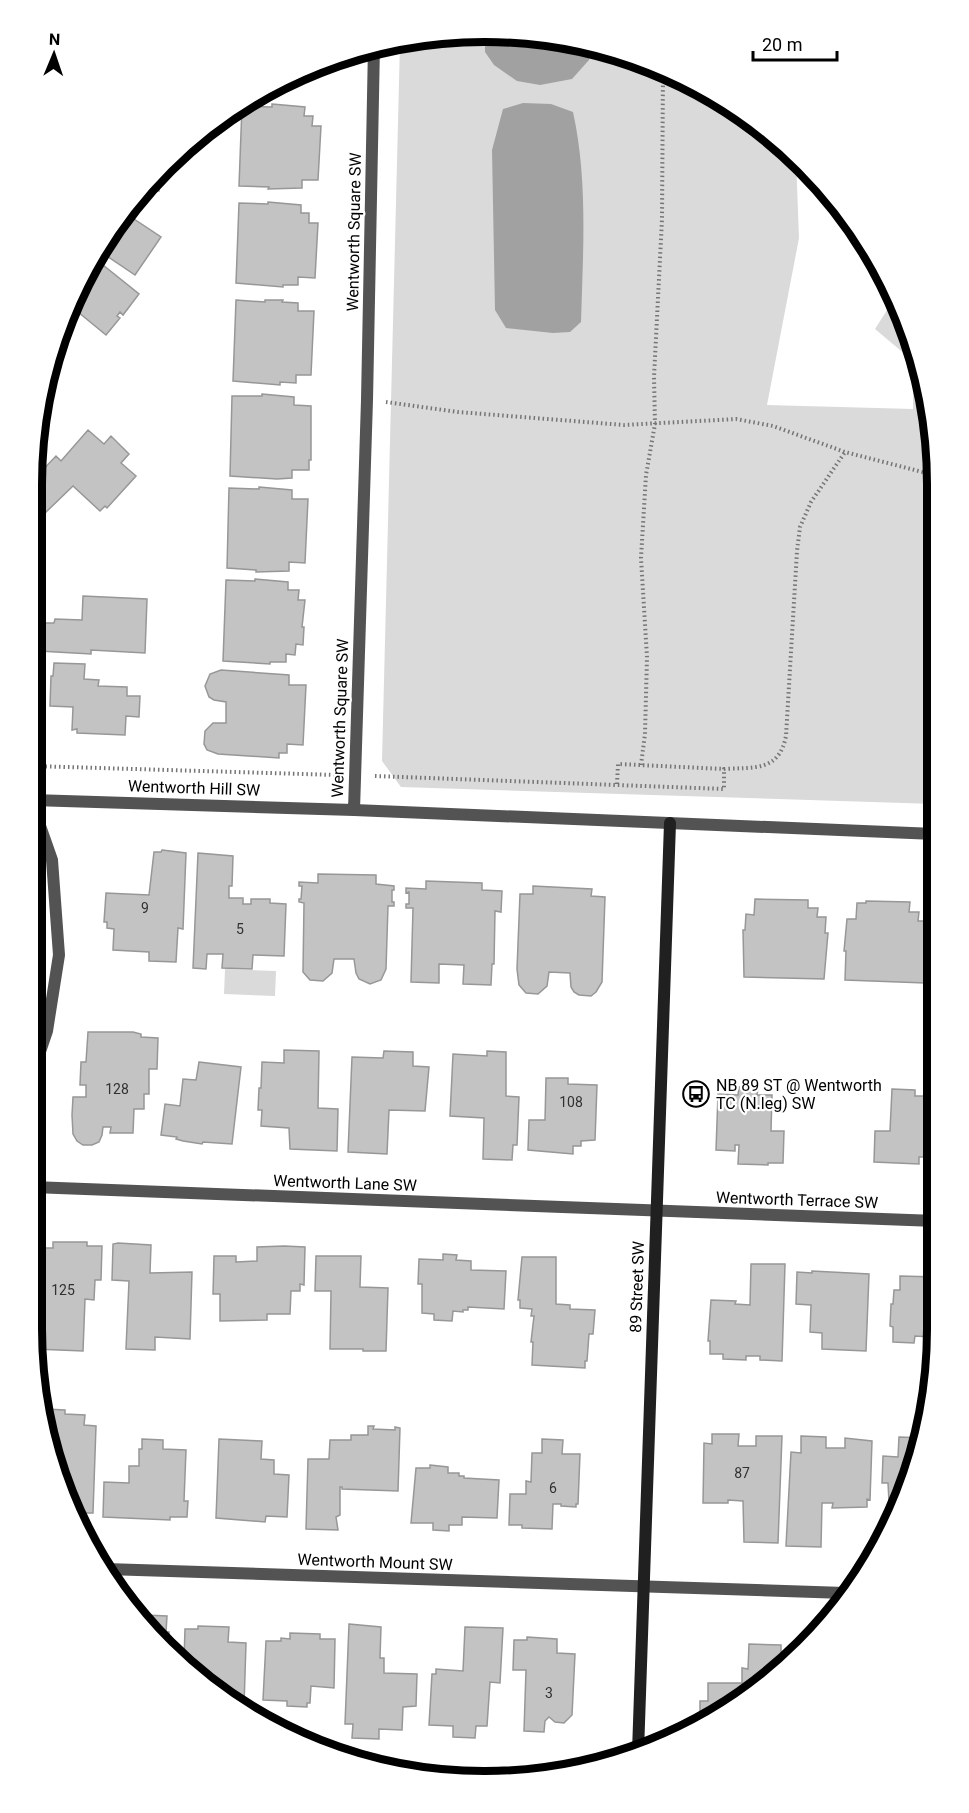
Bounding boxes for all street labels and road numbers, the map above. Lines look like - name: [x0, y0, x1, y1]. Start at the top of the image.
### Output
- street label: Wentworth Square SW: [343, 152, 365, 312]
- street label: Wentworth Square SW: [328, 638, 352, 798]
- street label: Wentworth Hill SW: [128, 776, 260, 800]
- street label: Wentworth Lane SW: [273, 1171, 417, 1195]
- street label: Wentworth Terrace SW: [716, 1188, 878, 1212]
- street label: 89 Street SW: [626, 1241, 648, 1333]
- street label: Wentworth Mount SW: [297, 1550, 453, 1574]

